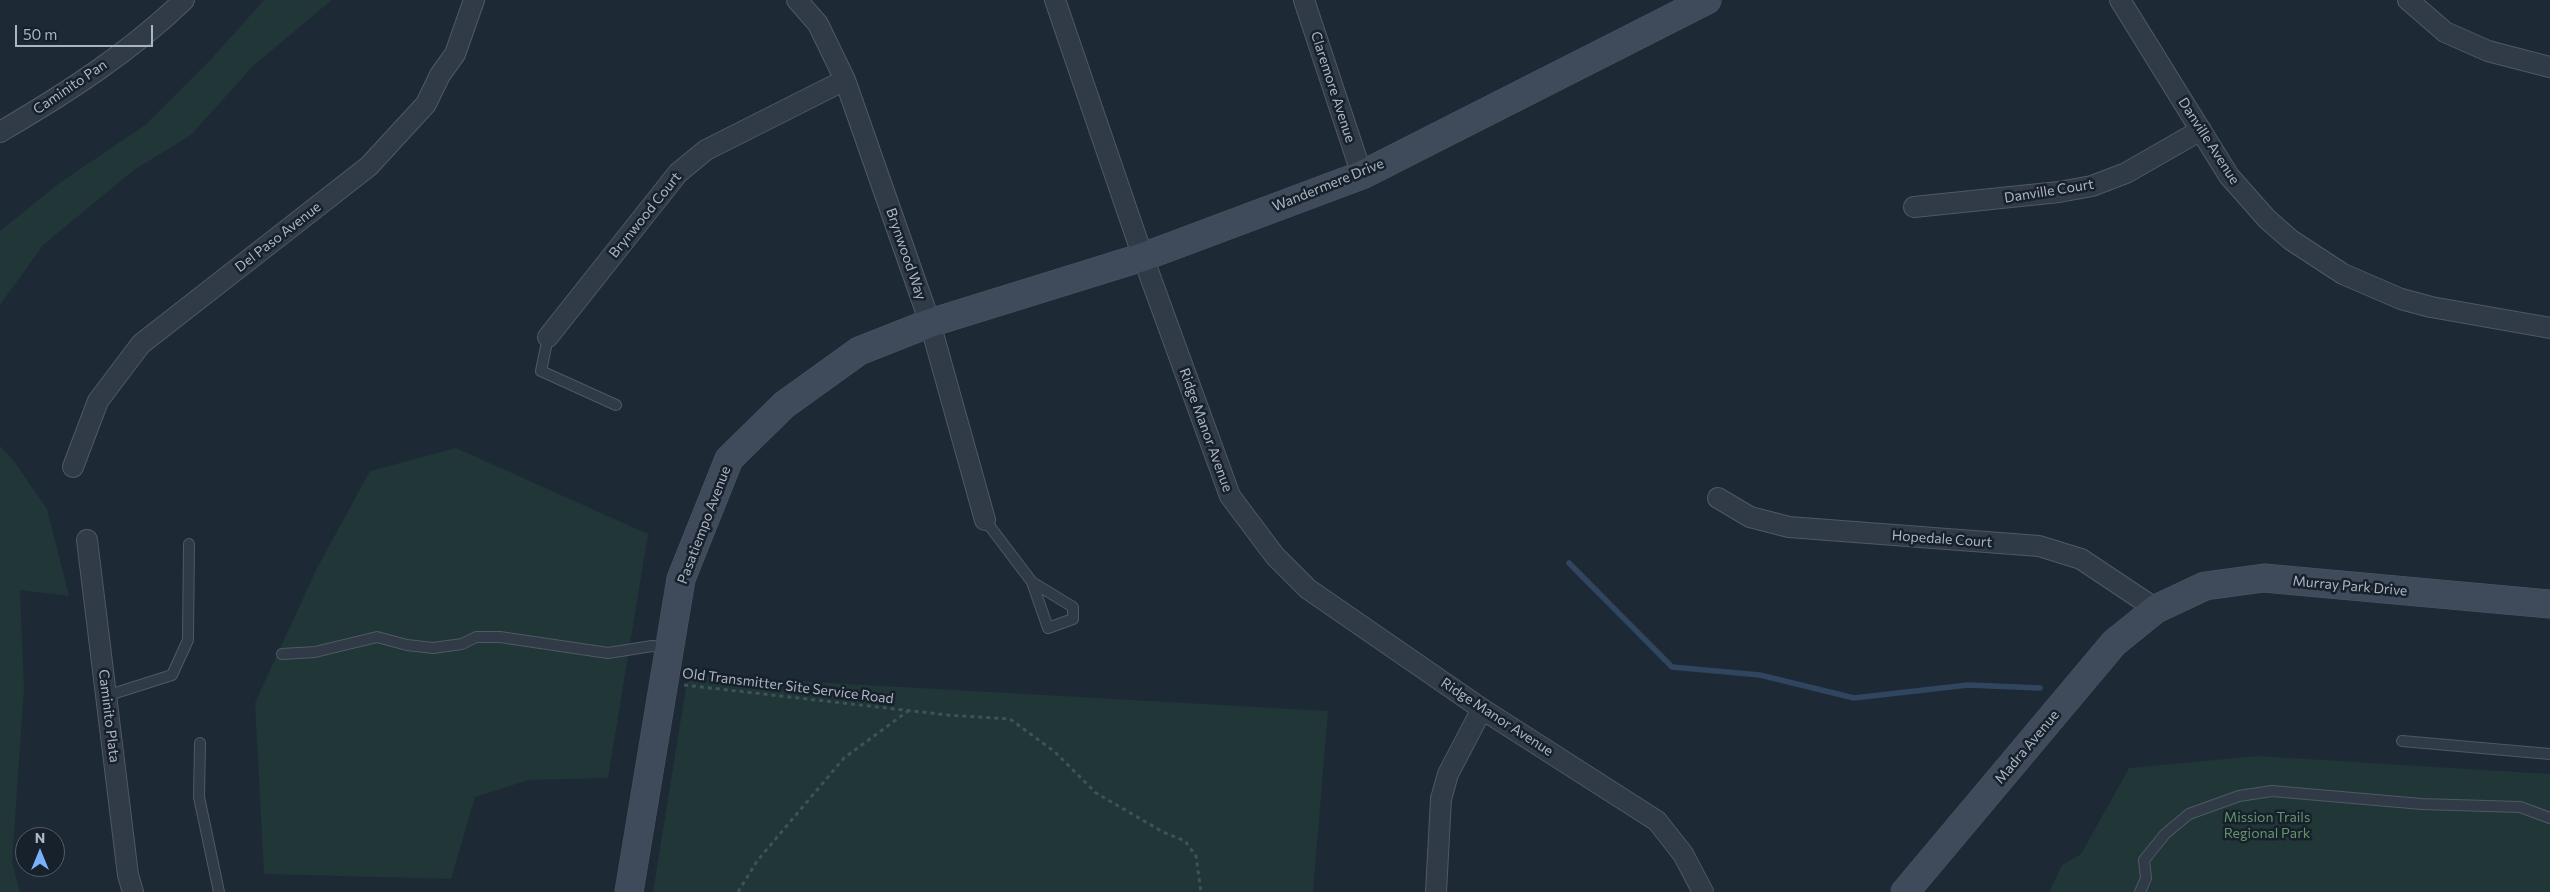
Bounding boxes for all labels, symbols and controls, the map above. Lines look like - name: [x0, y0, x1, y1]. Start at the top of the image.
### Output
- scale bar: [18, 15, 155, 47]
- text: 50 m: [23, 25, 57, 43]
- street label: Claremore Avenue: [1307, 29, 1359, 145]
- street label: Caminito Pan: [30, 56, 110, 118]
- street label: Danville Avenue: [2175, 94, 2243, 188]
- street label: Wandermere Drive: [1270, 155, 1386, 215]
- street label: Brynwood Court: [605, 169, 685, 261]
- street label: Danville Court: [2003, 176, 2095, 206]
- street label: Del Paso Avenue: [232, 198, 324, 276]
- street label: Brynwood Way: [882, 206, 930, 302]
- street label: Ridge Manor Avenue: [1176, 366, 1236, 494]
- street label: Pasatiempo Avenue: [674, 464, 734, 586]
- street label: Hopedale Court: [1891, 527, 1993, 551]
- street label: Murray Park Drive: [2292, 573, 2408, 599]
- street label: Old Transmitter Site Service Road: [681, 665, 895, 707]
- street label: Caminito Plata: [95, 668, 123, 764]
- street label: Ridge Manor Avenue: [1438, 674, 1556, 760]
- street label: Madra Avenue: [1991, 707, 2063, 787]
- park label: Mission Trails Regional Park: [2224, 809, 2310, 842]
- north arrow: [15, 827, 65, 877]
- text: N: [35, 829, 45, 846]

